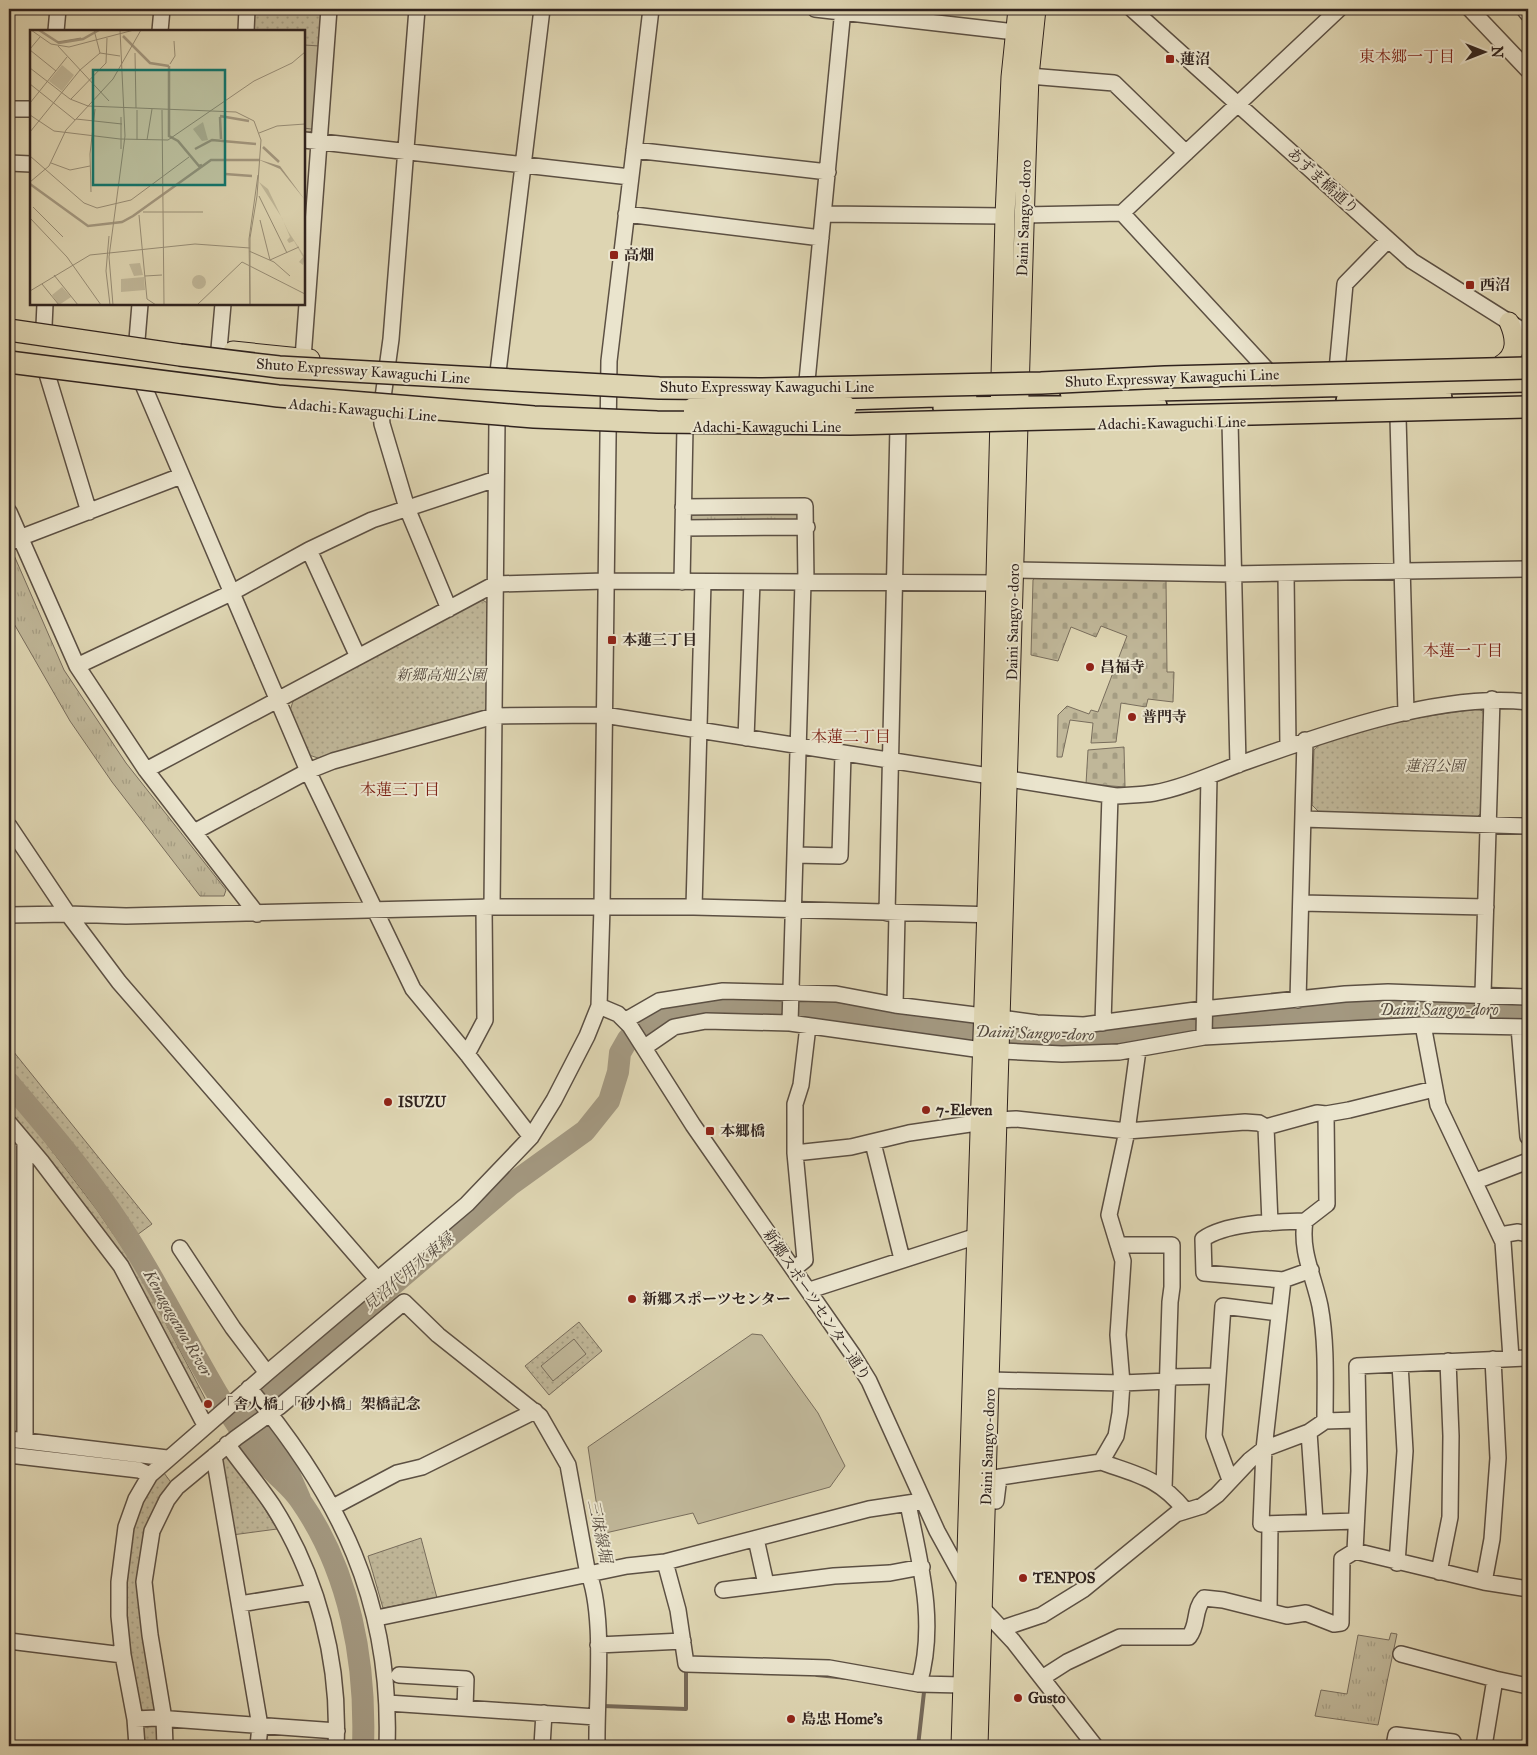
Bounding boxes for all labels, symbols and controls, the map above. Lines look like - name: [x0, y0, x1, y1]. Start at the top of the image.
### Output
- north arrow: [1460, 28, 1510, 78]
- inset map: [30, 30, 305, 305]
- text: N: [1488, 46, 1505, 58]
- district label: 東本郷一丁目: [1359, 47, 1455, 66]
- place label: 蓮沼: [1180, 50, 1210, 68]
- marker: 蓮沼: [1164, 53, 1176, 65]
- street label: あずま橋通り: [1284, 144, 1362, 218]
- street label: Daini Sangyo-doro: [1013, 159, 1035, 277]
- place label: 高畑: [624, 246, 654, 264]
- marker: 高畑: [608, 249, 620, 261]
- place label: 西沼: [1480, 276, 1510, 294]
- marker: 西沼: [1464, 279, 1476, 291]
- street label: Shuto Expressway Kawaguchi Line: [255, 355, 471, 387]
- street label: Shuto Expressway Kawaguchi Line: [1064, 365, 1280, 391]
- street label: Shuto Expressway Kawaguchi Line: [660, 378, 874, 396]
- street label: Adachi-Kawaguchi Line: [287, 394, 438, 425]
- street label: Adachi-Kawaguchi Line: [1097, 413, 1246, 433]
- street label: Adachi-Kawaguchi Line: [692, 418, 841, 436]
- street label: Daini Sangyo-doro: [1003, 563, 1023, 681]
- place label: 本蓮三丁目: [622, 631, 697, 649]
- marker: 本蓮三丁目: [606, 634, 618, 646]
- district label: 本蓮一丁目: [1423, 641, 1503, 660]
- place label: 昌福寺: [1100, 658, 1145, 676]
- marker: 昌福寺: [1084, 661, 1096, 673]
- park label: 新郷高畑公園: [396, 666, 489, 684]
- place label: 普門寺: [1142, 708, 1187, 726]
- marker: 普門寺: [1126, 711, 1138, 723]
- district label: 本蓮二丁目: [811, 727, 891, 746]
- park label: 蓮沼公園: [1405, 757, 1468, 775]
- district label: 本蓮三丁目: [360, 780, 440, 799]
- water label: Daini Sangyo-doro: [1380, 1000, 1498, 1019]
- water label: Daini Sangyo-doro: [975, 1021, 1095, 1045]
- place label: ISUZU: [398, 1093, 447, 1111]
- marker: ISUZU: [382, 1096, 394, 1108]
- place label: 7-Eleven: [936, 1101, 993, 1119]
- marker: 7-Eleven: [920, 1104, 932, 1116]
- place label: 本郷橋: [720, 1122, 765, 1140]
- marker: 本郷橋: [704, 1125, 716, 1137]
- street label: 新郷スポーツセンター通り: [760, 1226, 874, 1384]
- water label: 見沼代用水東縁: [359, 1227, 459, 1315]
- water label: Kenagagawa River: [139, 1265, 217, 1381]
- place label: 新郷スポーツセンター: [642, 1290, 791, 1308]
- marker: 新郷スポーツセンター: [626, 1293, 638, 1305]
- street label: Daini Sangyo-doro: [977, 1388, 999, 1506]
- place label: 「舎人橋」「砂小橋」架橋記念: [218, 1395, 421, 1413]
- marker: 「舎人橋」「砂小橋」架橋記念: [202, 1398, 214, 1410]
- water label: 三味線堀: [584, 1498, 617, 1567]
- place label: TENPOS: [1032, 1569, 1096, 1587]
- marker: TENPOS: [1017, 1572, 1029, 1584]
- place label: Gusto: [1028, 1689, 1066, 1707]
- marker: Gusto: [1012, 1692, 1024, 1704]
- place label: 島忠 Home's: [801, 1710, 883, 1728]
- marker: 島忠 Home's: [785, 1713, 797, 1725]

